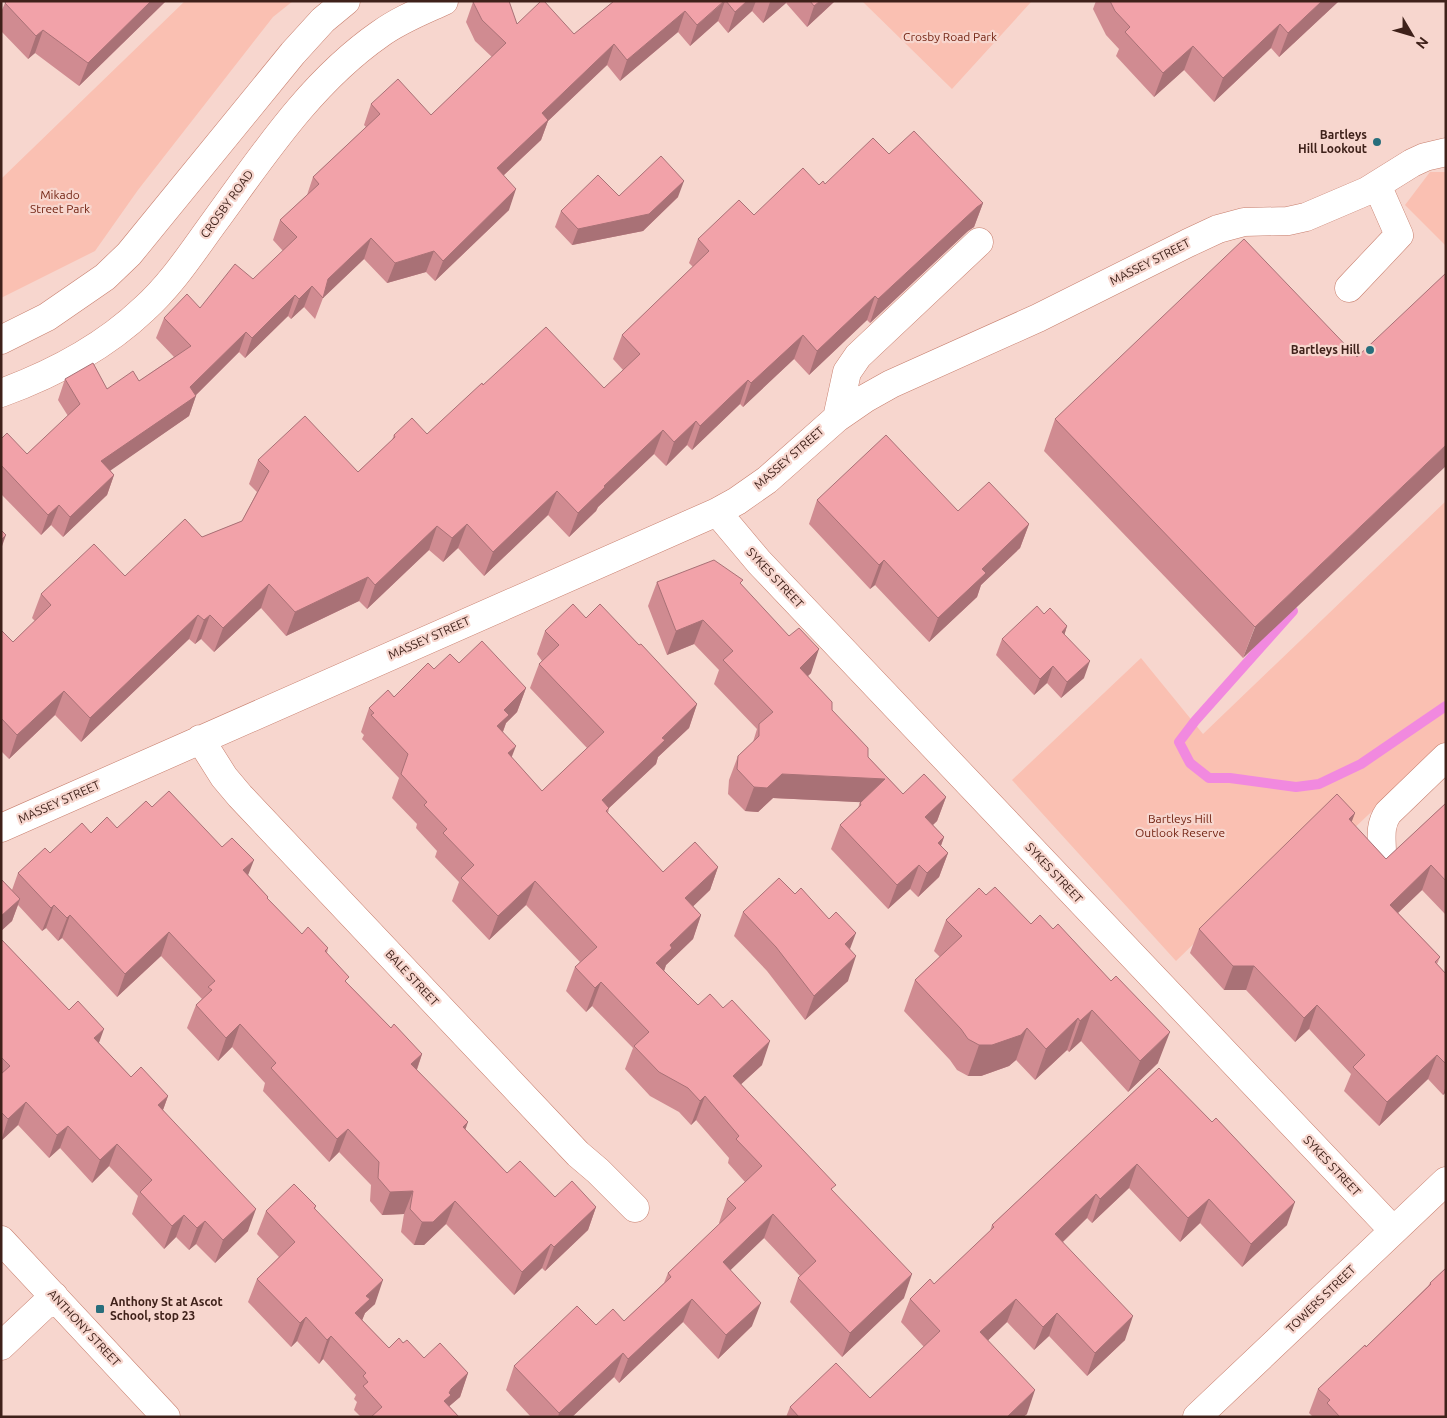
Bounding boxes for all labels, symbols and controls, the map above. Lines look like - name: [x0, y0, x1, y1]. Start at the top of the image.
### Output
- north arrow: [1387, 10, 1437, 60]
- park label: Crosby Road Park: [903, 30, 997, 43]
- text: N: [1413, 34, 1432, 52]
- place label: Bartleys Hill Lookout: [1298, 128, 1367, 155]
- marker: Bartleys Hill Lookout: [1371, 136, 1383, 148]
- street label: CROSBY ROAD: [198, 167, 256, 240]
- park label: Mikado Street Park: [30, 188, 90, 215]
- street label: MASSEY STREET: [1108, 236, 1192, 287]
- place label: Bartleys Hill: [1291, 343, 1360, 356]
- marker: Bartleys Hill: [1364, 344, 1376, 356]
- street label: MASSEY STREET: [751, 424, 826, 491]
- street label: SYKES STREET: [744, 545, 807, 610]
- street label: MASSEY STREET: [386, 614, 472, 661]
- street label: MASSEY STREET: [16, 778, 102, 825]
- park label: Bartleys Hill Outlook Reserve: [1135, 812, 1225, 839]
- street label: SYKES STREET: [1023, 840, 1086, 905]
- street label: BALE STREET: [383, 947, 442, 1008]
- street label: SYKES STREET: [1301, 1133, 1364, 1198]
- street label: TOWERS STREET: [1284, 1262, 1358, 1335]
- street label: ANTHONY STREET: [46, 1287, 123, 1369]
- place label: Anthony St at Ascot School, stop 23: [110, 1295, 223, 1322]
- marker: Anthony St at Ascot School, stop 23: [94, 1303, 106, 1315]

